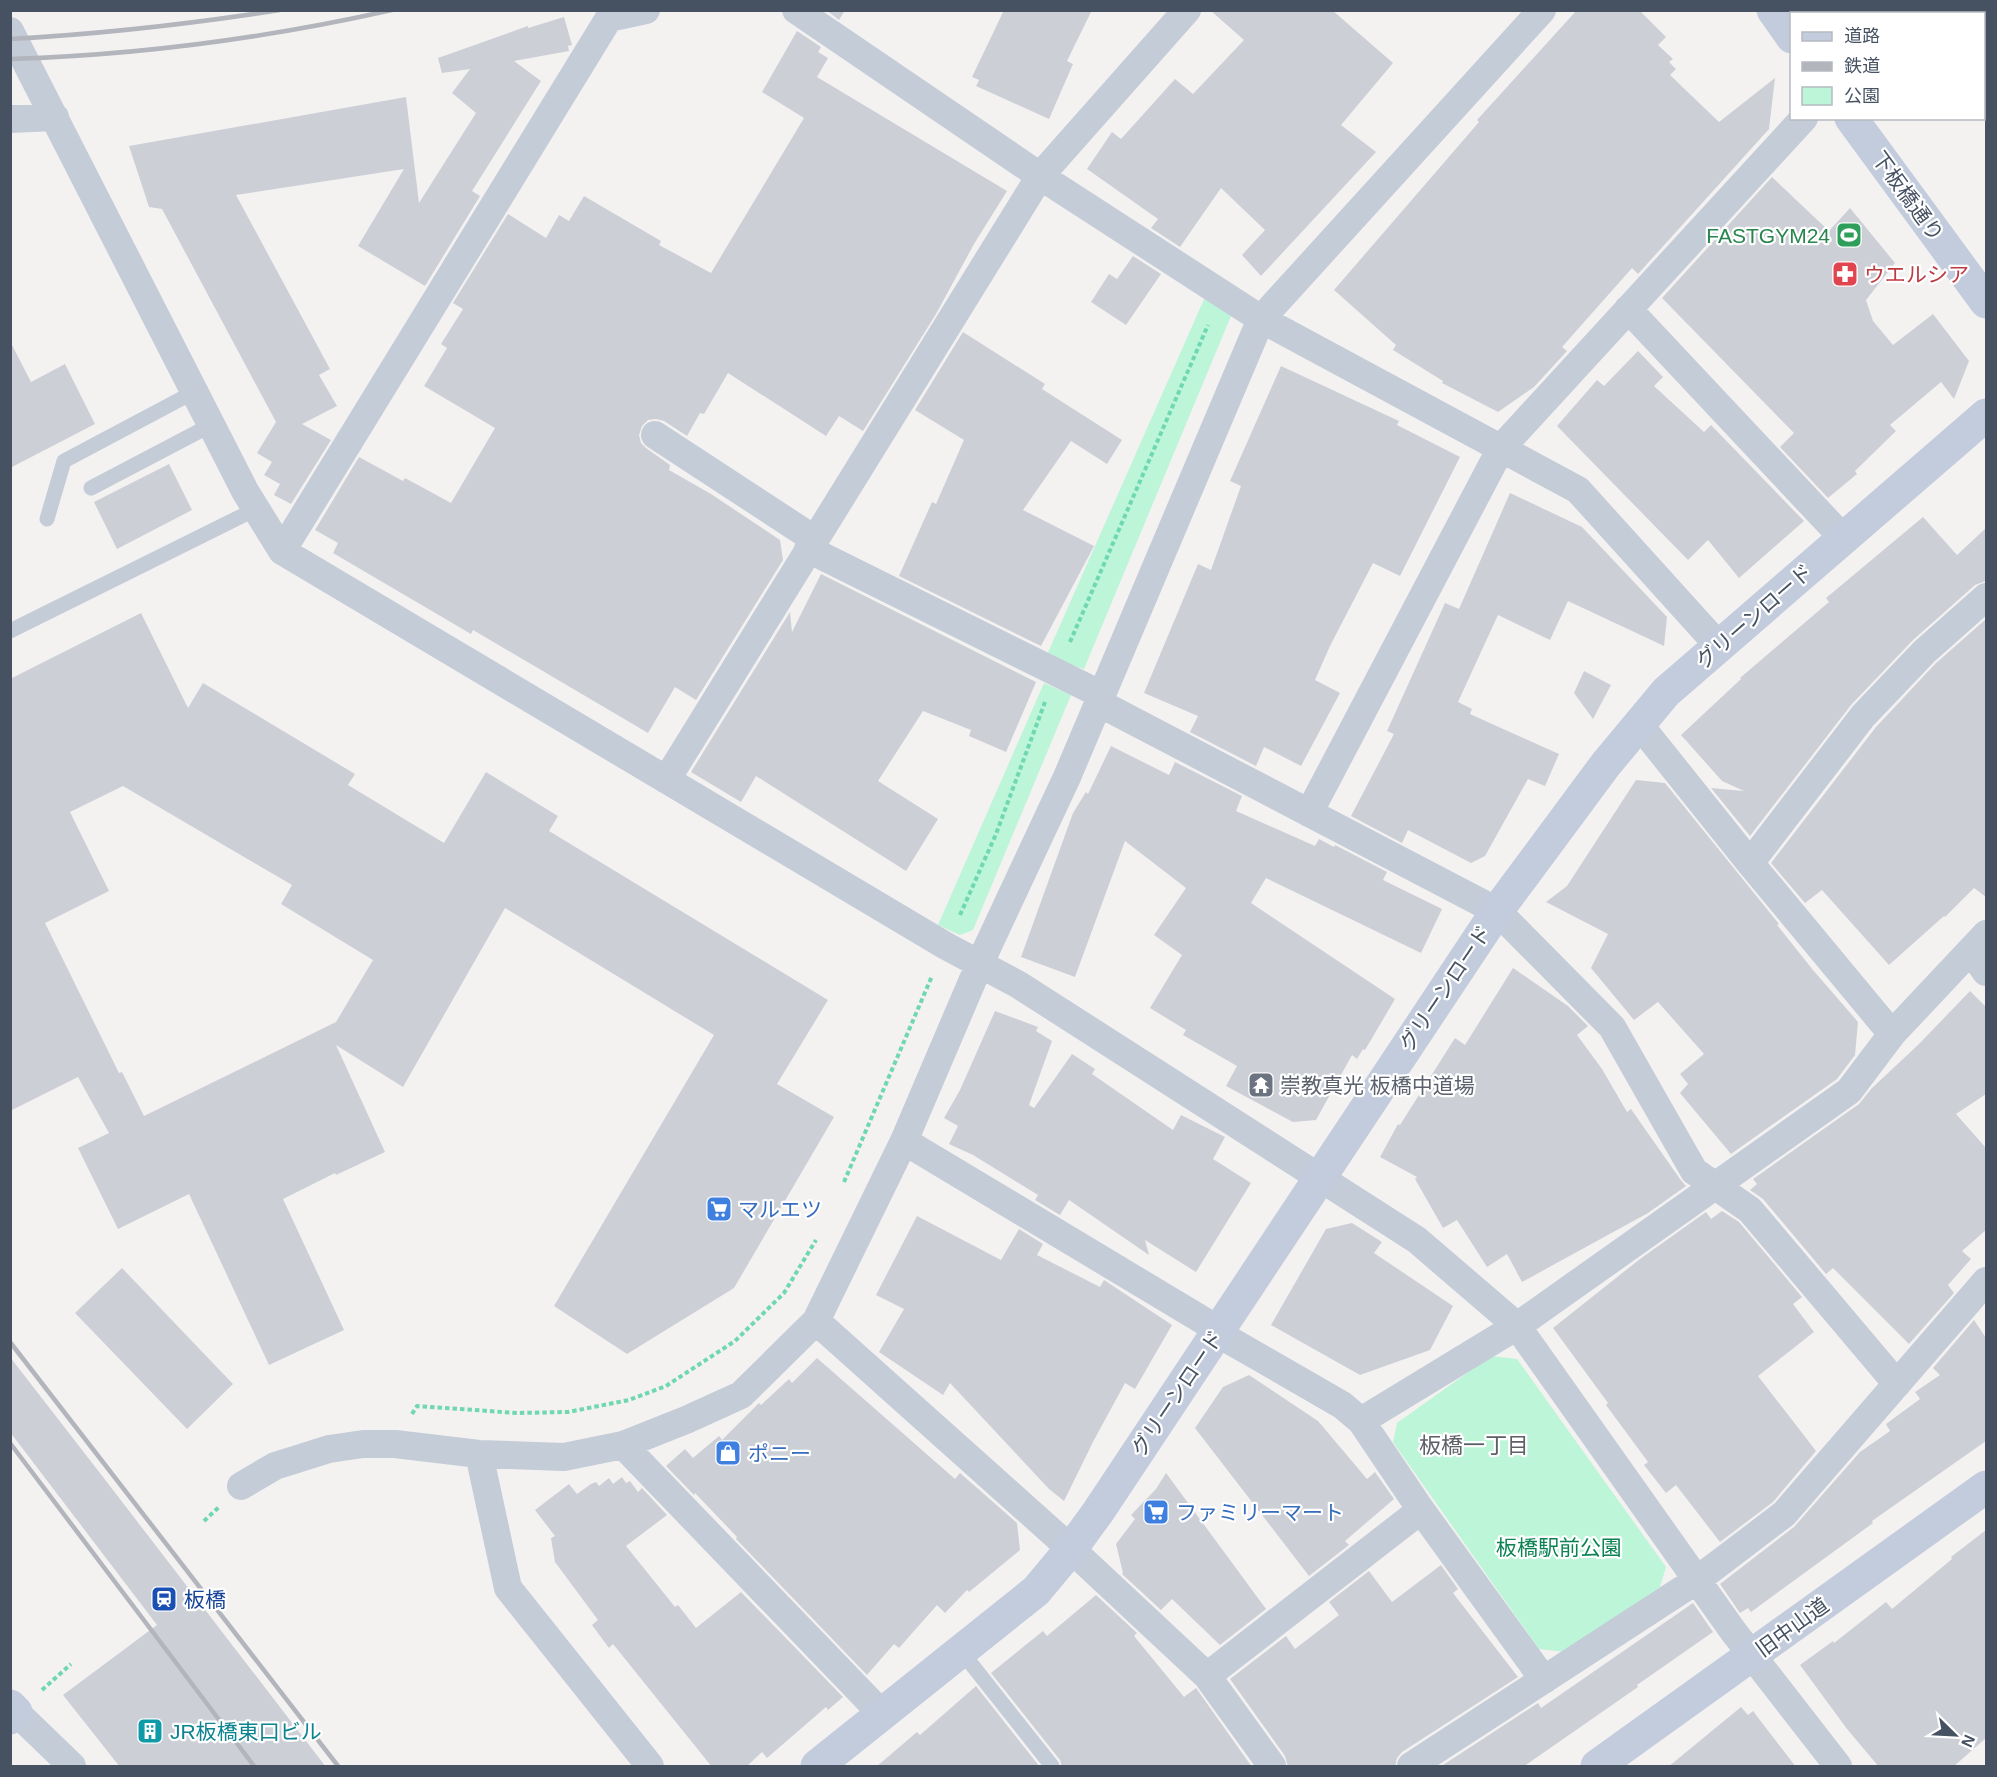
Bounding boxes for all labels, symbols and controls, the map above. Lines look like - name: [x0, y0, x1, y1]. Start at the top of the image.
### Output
- legend: [1790, 12, 1985, 120]
- text: 道路: [1844, 26, 1880, 46]
- text: 鉄道: [1844, 56, 1880, 76]
- text: 公園: [1844, 86, 1880, 106]
- street label: 下板橋通り: [1868, 147, 1948, 245]
- sports icon: FASTGYM24: [1834, 220, 1864, 250]
- place label: FASTGYM24: [1706, 224, 1830, 247]
- pharmacy icon: ウエルシア: [1830, 259, 1860, 289]
- place label: ウエルシア: [1864, 263, 1969, 286]
- street label: グリーンロード: [1691, 559, 1817, 673]
- street label: グリーンロード: [1395, 921, 1495, 1055]
- temple icon: 崇教真光 板橋中道場: [1246, 1070, 1276, 1100]
- place label: 崇教真光 板橋中道場: [1280, 1074, 1475, 1097]
- supermarket icon: マルエツ: [704, 1194, 734, 1224]
- place label: マルエツ: [738, 1198, 822, 1221]
- street label: グリーンロード: [1127, 1326, 1227, 1460]
- district label: 板橋一丁目: [1419, 1433, 1529, 1458]
- shop icon: ポニー: [713, 1438, 743, 1468]
- place label: ポニー: [748, 1442, 811, 1465]
- supermarket icon: ファミリーマート: [1141, 1497, 1171, 1527]
- place label: ファミリーマート: [1176, 1501, 1344, 1524]
- park label: 板橋駅前公園: [1496, 1536, 1622, 1559]
- station icon: 板橋: [149, 1584, 179, 1614]
- place label: 板橋: [184, 1588, 226, 1611]
- street label: 旧中山道: [1751, 1593, 1833, 1661]
- north arrow: [1925, 1705, 1985, 1765]
- building icon: JR板橋東口ビル: [135, 1716, 165, 1746]
- place label: JR板橋東口ビル: [170, 1720, 322, 1743]
- text: N: [1958, 1732, 1978, 1750]

